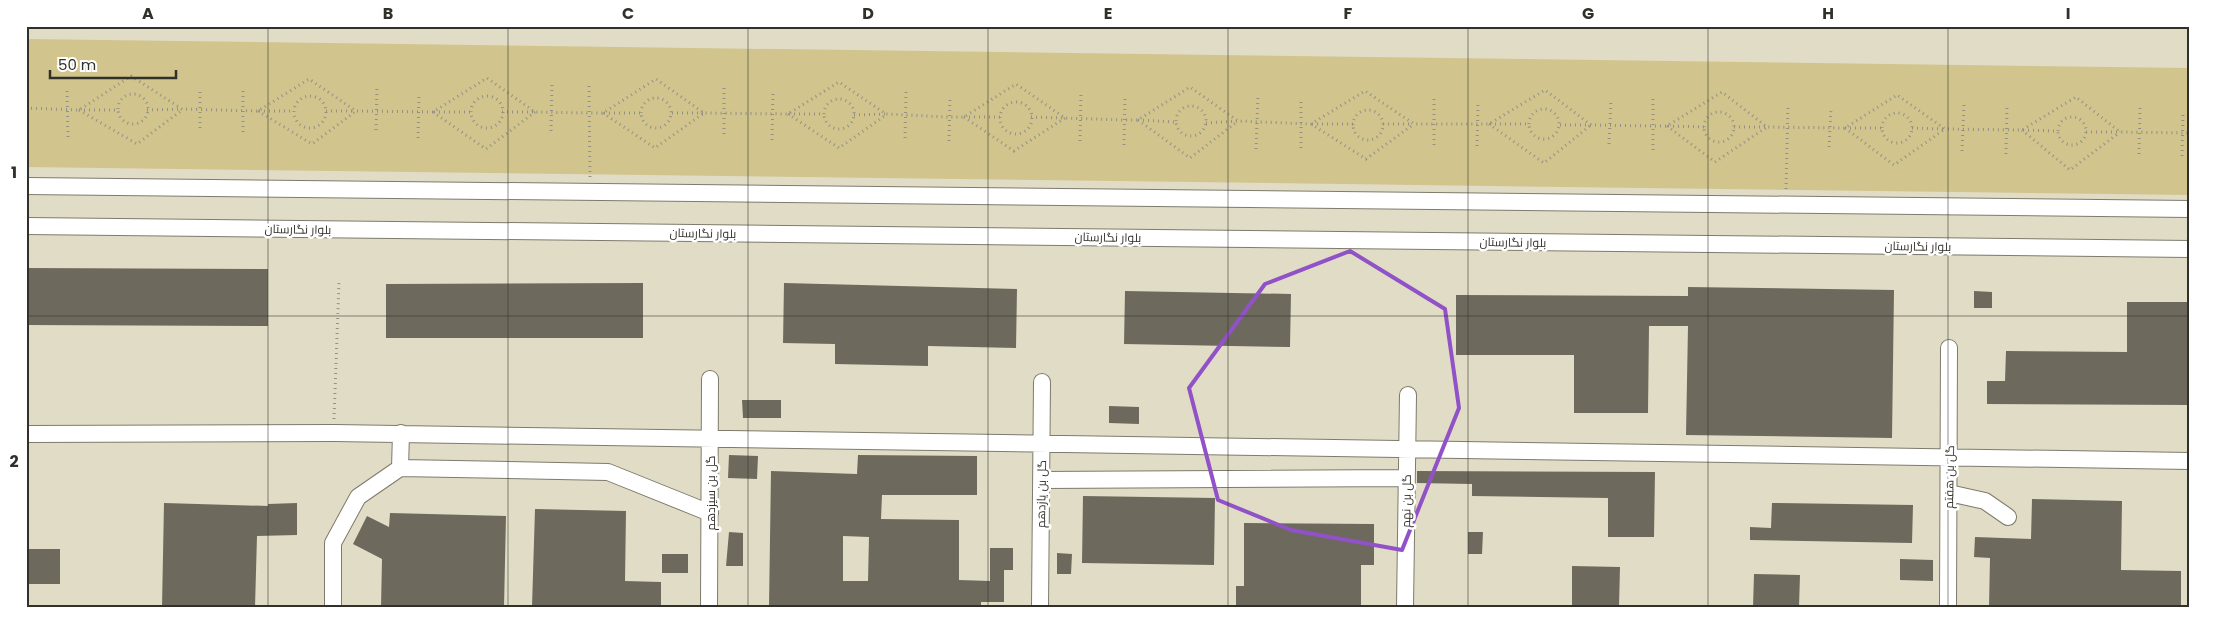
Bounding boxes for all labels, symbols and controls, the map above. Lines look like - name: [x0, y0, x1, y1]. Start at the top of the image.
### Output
- text: A: [142, 2, 154, 25]
- text: B: [383, 2, 393, 25]
- text: C: [622, 2, 634, 25]
- text: D: [862, 2, 874, 25]
- text: E: [1104, 2, 1112, 25]
- text: F: [1344, 2, 1353, 25]
- text: G: [1582, 2, 1594, 25]
- text: H: [1822, 2, 1834, 25]
- text: I: [2066, 2, 2070, 25]
- scale bar: [50, 48, 176, 80]
- text: 50 m: [58, 54, 96, 75]
- text: 1: [11, 161, 17, 184]
- street label: بلوار نگارستان: [264, 220, 332, 238]
- street label: بلوار نگارستان: [669, 224, 737, 242]
- street label: بلوار نگارستان: [1074, 228, 1142, 246]
- street label: بلوار نگارستان: [1479, 233, 1547, 251]
- street label: بلوار نگارستان: [1884, 237, 1952, 255]
- street label: گل بن هفتم: [1940, 445, 1958, 509]
- text: 2: [9, 450, 19, 473]
- street label: گل بن سیزدهم: [702, 456, 719, 530]
- street label: گل بن یازدهم: [1032, 460, 1050, 528]
- street label: گل بن نهم: [1397, 474, 1415, 528]

